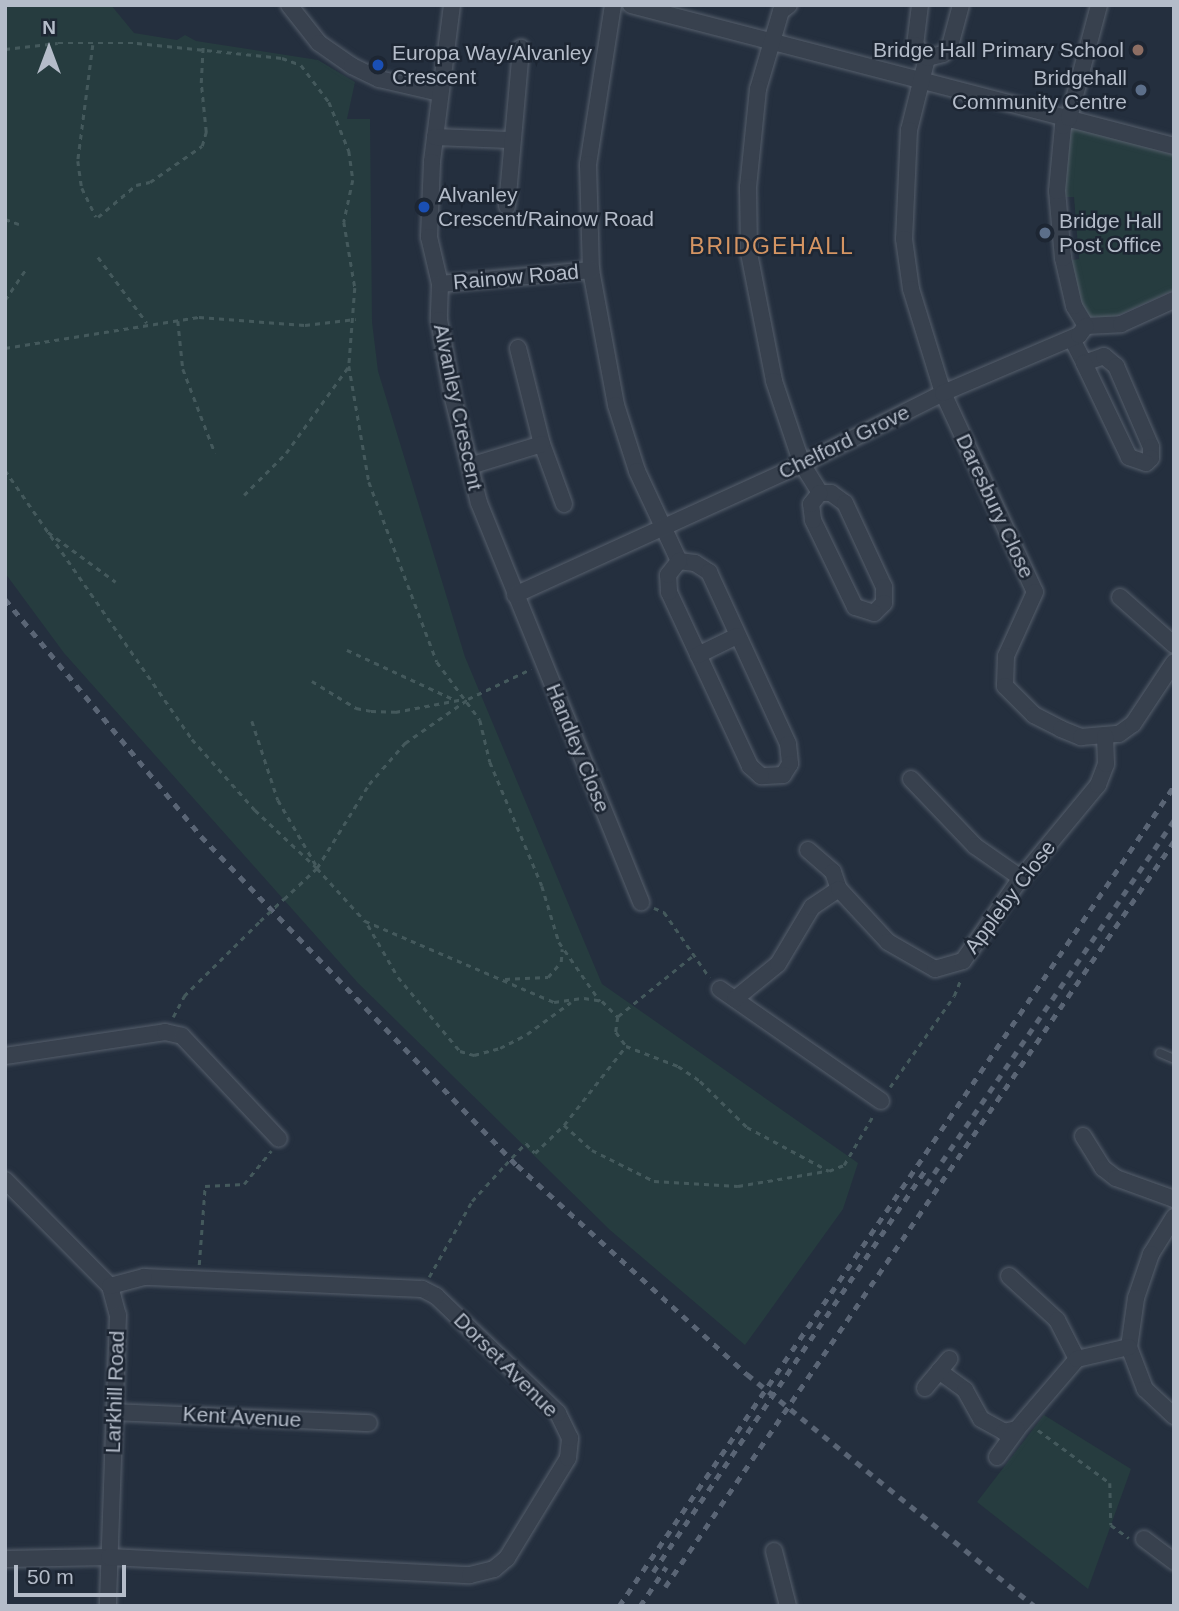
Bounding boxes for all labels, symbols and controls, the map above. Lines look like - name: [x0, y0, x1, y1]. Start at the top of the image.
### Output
- north arrow: [14, 14, 84, 84]
- text: N: [42, 17, 56, 38]
- place label: Bridge Hall Primary School: [873, 37, 1124, 63]
- place label: Europa Way/Alvanley Crescent: [392, 40, 592, 90]
- marker: Bridge Hall Primary School: [1130, 42, 1146, 58]
- marker: Europa Way/Alvanley Crescent: [370, 57, 386, 73]
- place label: Bridgehall Community Centre: [952, 65, 1127, 115]
- marker: Bridgehall Community Centre: [1133, 82, 1149, 98]
- place label: Alvanley Crescent/Rainow Road: [438, 182, 654, 232]
- marker: Alvanley Crescent/Rainow Road: [416, 199, 432, 215]
- place label: Bridge Hall Post Office: [1059, 208, 1162, 258]
- marker: Bridge Hall Post Office: [1037, 225, 1053, 241]
- district label: BRIDGEHALL: [690, 232, 854, 260]
- street label: Rainow Road: [452, 259, 580, 295]
- street label: Alvanley Crescent: [428, 322, 488, 492]
- street label: Chelford Grove: [774, 399, 914, 485]
- street label: Daresbury Close: [951, 430, 1039, 582]
- street label: Handley Close: [541, 680, 615, 816]
- street label: Appleby Close: [959, 835, 1061, 959]
- street label: Dorset Avenue: [448, 1307, 564, 1423]
- street label: Larkhill Road: [100, 1330, 130, 1454]
- street label: Kent Avenue: [181, 1401, 303, 1433]
- scale bar: [18, 1552, 130, 1596]
- text: 50 m: [27, 1565, 74, 1588]

